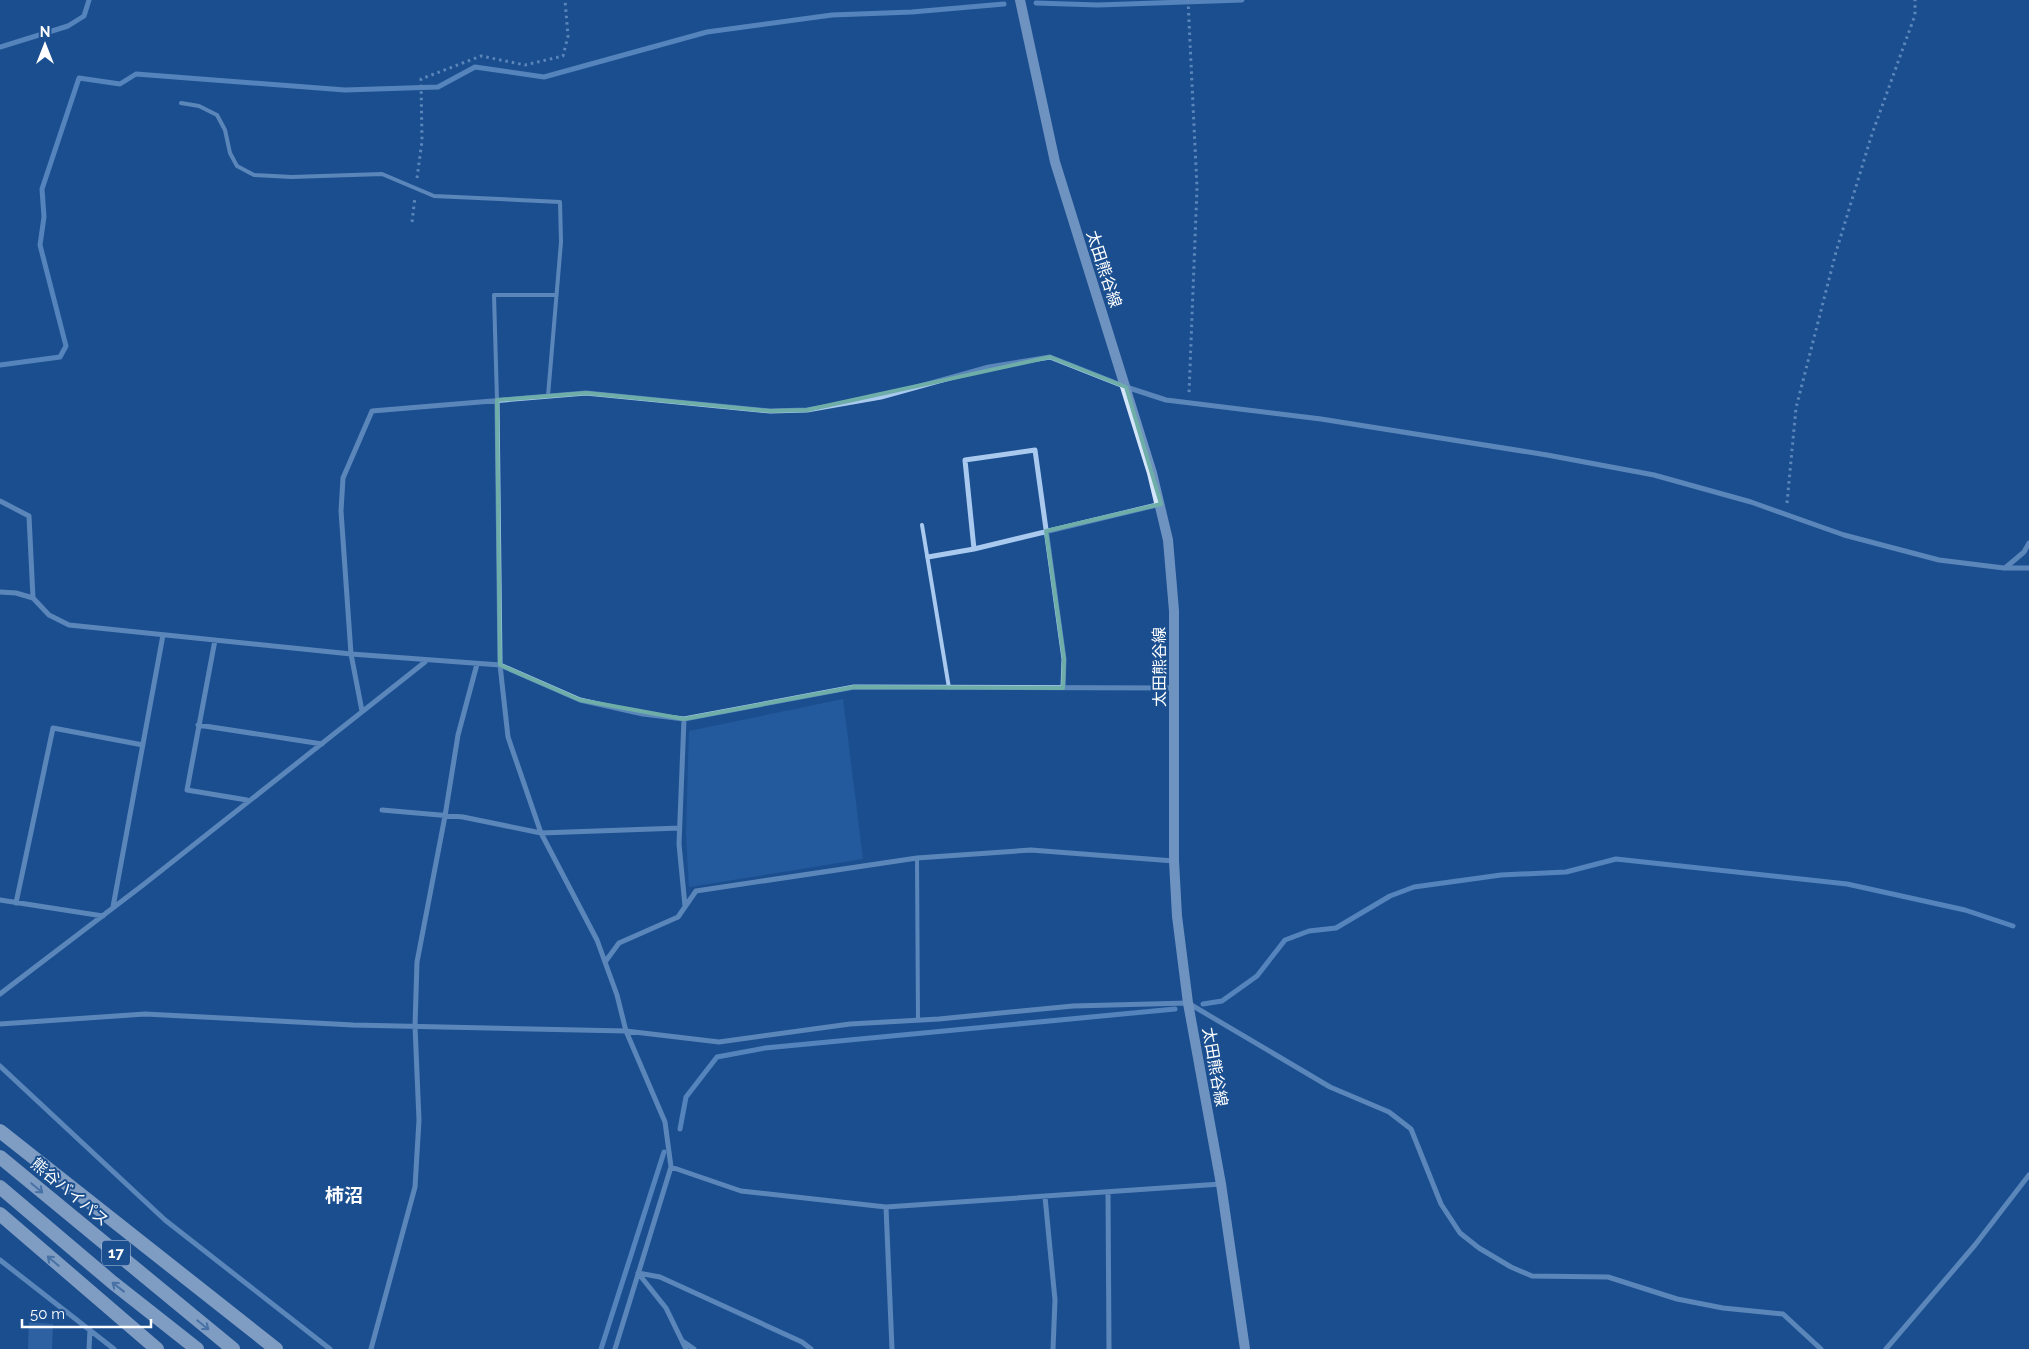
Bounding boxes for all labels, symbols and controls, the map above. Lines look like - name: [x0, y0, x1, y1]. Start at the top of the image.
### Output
- north arrow: [20, 20, 70, 70]
- text: N: [40, 24, 50, 40]
- street label: 太田熊谷線: [1083, 228, 1125, 310]
- street label: 太田熊谷線: [1150, 627, 1169, 707]
- street label: 太田熊谷線: [1199, 1026, 1231, 1108]
- street label: 熊谷バイパス: [27, 1154, 113, 1230]
- one-way arrow: [31, 1182, 44, 1194]
- district label: 柿沼: [325, 1184, 363, 1206]
- road number: 17: [102, 1240, 130, 1266]
- one-way arrow: [47, 1255, 60, 1266]
- one-way arrow: [111, 1281, 124, 1292]
- scale bar: [22, 1296, 151, 1328]
- text: 50 m: [30, 1305, 65, 1323]
- one-way arrow: [197, 1319, 210, 1330]

